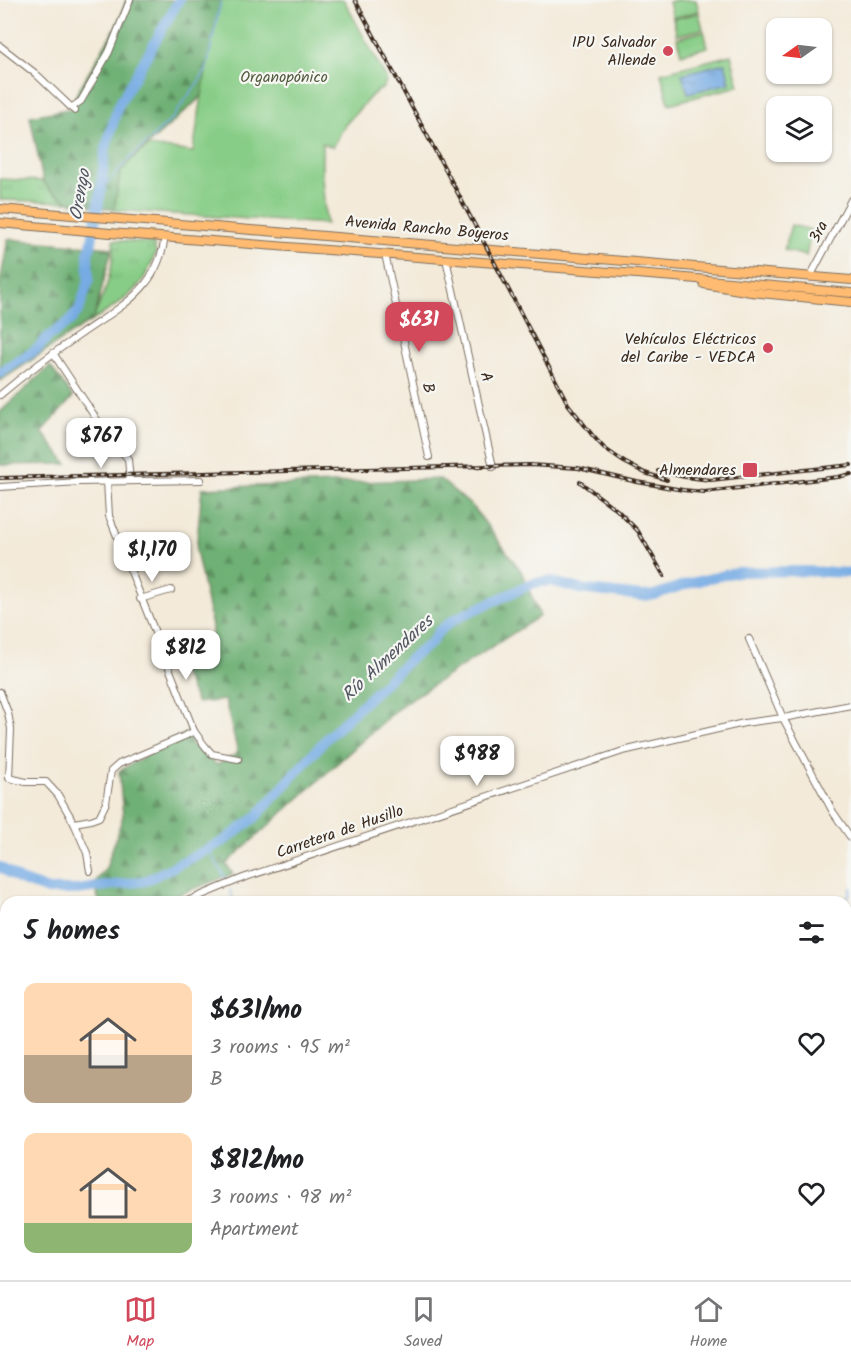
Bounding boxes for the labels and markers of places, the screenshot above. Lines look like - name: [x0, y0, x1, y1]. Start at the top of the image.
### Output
- place label: IPU Salvador Allende: [572, 30, 658, 73]
- marker: IPU Salvador Allende: [661, 44, 675, 58]
- pin: $631: [383, 302, 455, 353]
- place label: Vehículos Eléctricos del Caribe - VEDCA: [621, 327, 756, 370]
- marker: Vehículos Eléctricos del Caribe - VEDCA: [761, 341, 775, 355]
- pin: $767: [65, 418, 137, 469]
- place label: Almendares: [659, 458, 736, 483]
- marker: Almendares: [741, 461, 759, 479]
- pin: $1,170: [103, 532, 201, 583]
- pin: $812: [150, 630, 222, 681]
- pin: $988: [441, 736, 513, 787]

